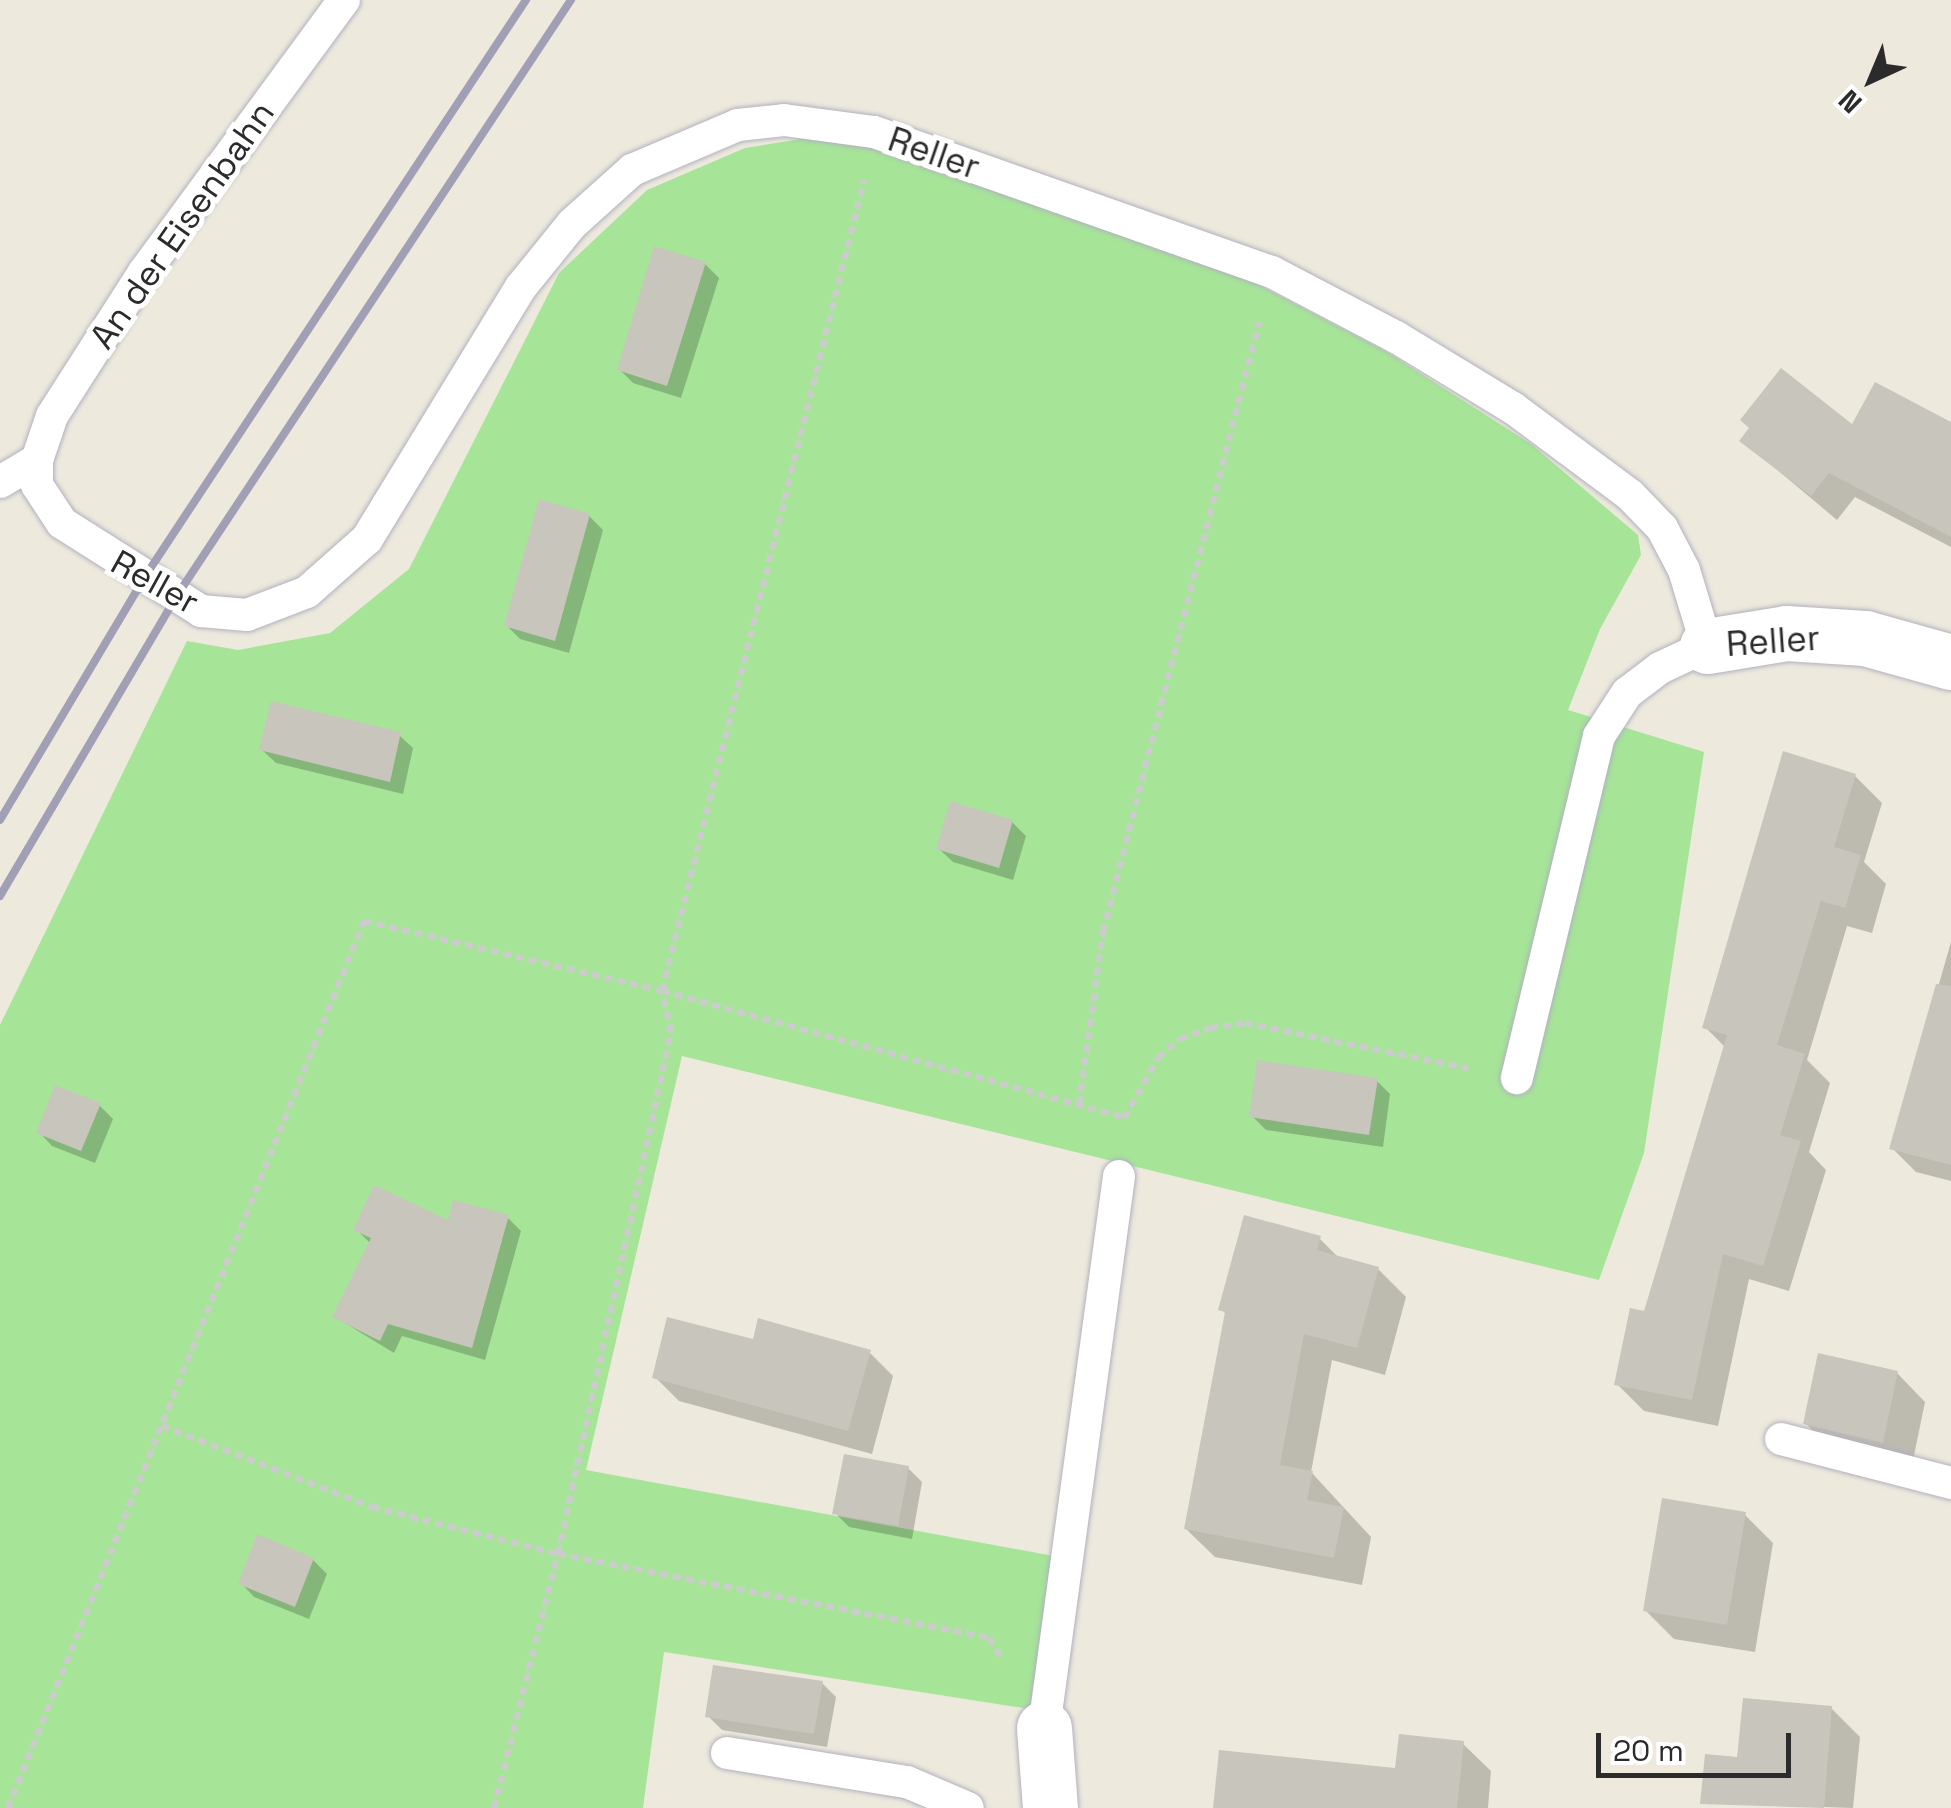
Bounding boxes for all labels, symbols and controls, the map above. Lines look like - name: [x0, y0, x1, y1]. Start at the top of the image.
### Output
- north arrow: [1821, 30, 1921, 130]
- text: N: [1831, 82, 1869, 121]
- street label: An der Eisenbahn: [81, 93, 283, 357]
- street label: Reller: [883, 118, 985, 188]
- street label: Reller: [104, 541, 206, 623]
- street label: Reller: [1725, 617, 1821, 665]
- scale bar: [1601, 1713, 1796, 1775]
- text: 20 m: [1613, 1731, 1684, 1770]

